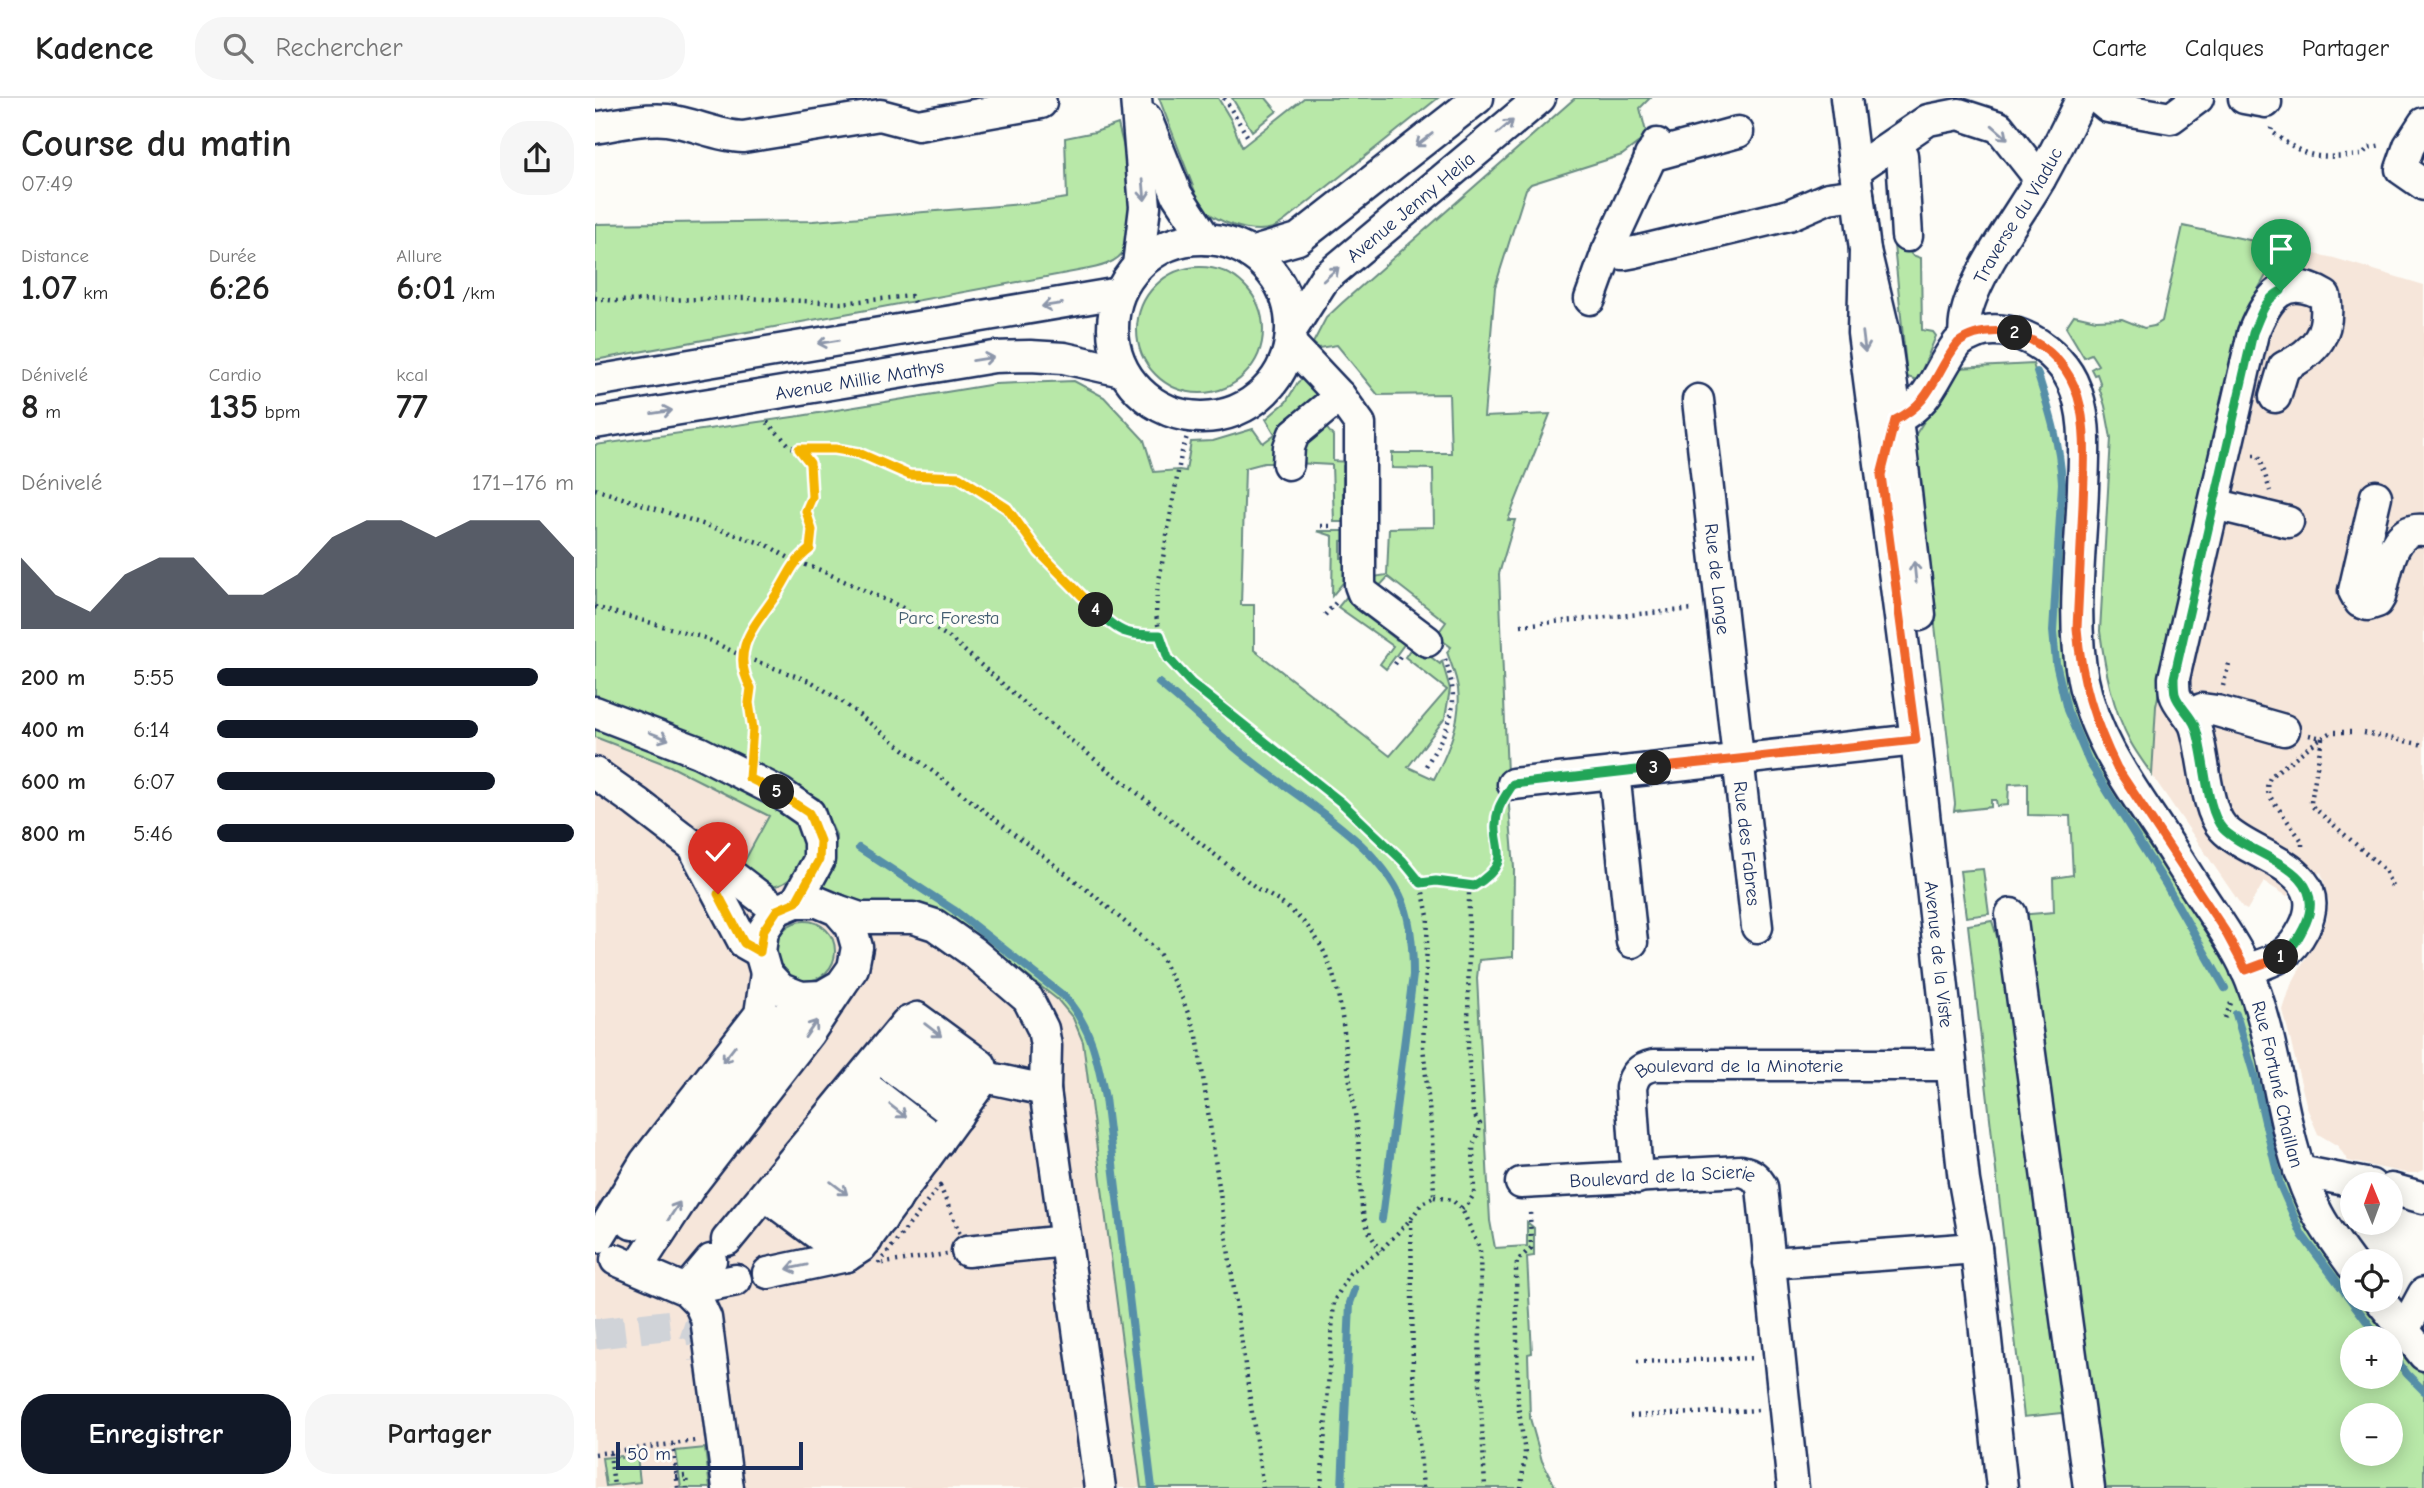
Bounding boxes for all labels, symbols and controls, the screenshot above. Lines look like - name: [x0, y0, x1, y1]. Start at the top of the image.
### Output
- search box: [195, 17, 685, 80]
- text: Kadence: [35, 29, 153, 67]
- icon: search: [219, 29, 257, 67]
- text: Rechercher: [275, 33, 402, 63]
- text: Carte: [2092, 34, 2147, 62]
- text: Calques: [2185, 34, 2264, 62]
- text: Partager: [2302, 34, 2389, 62]
- one-way arrow: [1496, 120, 1514, 135]
- button: share: [500, 121, 574, 195]
- text: Course du matin: [21, 122, 292, 166]
- one-way arrow: [1991, 124, 2009, 140]
- one-way arrow: [1416, 133, 1434, 148]
- street label: Traverse du Viaduc: [1969, 144, 2067, 287]
- street label: Avenue Jenny Helia: [1343, 148, 1479, 267]
- text: 07:49: [21, 170, 73, 197]
- one-way arrow: [1138, 179, 1151, 201]
- pin: [2251, 219, 2311, 291]
- icon: arrive: [2262, 230, 2300, 268]
- text: Distance: [21, 245, 89, 267]
- text: Durée: [209, 245, 256, 267]
- text: Allure: [396, 245, 442, 267]
- one-way arrow: [1322, 266, 1340, 282]
- text: 1.07: [21, 267, 77, 308]
- text: 6:26: [209, 267, 270, 308]
- text: 6:01: [396, 267, 456, 308]
- text: km: [77, 282, 108, 304]
- text: /km: [456, 282, 495, 304]
- one-way arrow: [1041, 299, 1064, 312]
- pin: 2: [1997, 316, 2033, 350]
- text: 2: [2010, 321, 2019, 343]
- one-way arrow: [1858, 331, 1871, 353]
- one-way arrow: [817, 336, 839, 349]
- one-way arrow: [972, 352, 994, 365]
- street label: Avenue Millie Mathys: [773, 355, 946, 405]
- text: Dénivelé: [21, 364, 88, 386]
- text: Cardio: [209, 364, 262, 386]
- text: kcal: [396, 364, 428, 386]
- text: 8: [21, 386, 39, 427]
- text: 135: [209, 386, 258, 427]
- text: 77: [396, 386, 428, 427]
- text: m: [39, 401, 61, 423]
- text: bpm: [258, 401, 301, 423]
- one-way arrow: [651, 405, 673, 418]
- text: Dénivelé: [21, 469, 102, 496]
- text: 171–176 m: [472, 469, 574, 496]
- street label: Rue de Lange: [1700, 522, 1734, 636]
- one-way arrow: [1908, 561, 1921, 584]
- pin: 4: [1079, 592, 1113, 628]
- text: 4: [1091, 598, 1100, 620]
- park label: Parc Foresta: [898, 607, 1000, 629]
- text: 200 m: [21, 664, 85, 691]
- text: 5:55: [133, 664, 175, 691]
- text: 400 m: [21, 716, 85, 743]
- text: 6:14: [133, 716, 170, 743]
- one-way arrow: [647, 731, 669, 744]
- pin: 3: [1637, 750, 1671, 786]
- text: 3: [1649, 756, 1658, 778]
- text: 600 m: [21, 768, 86, 795]
- text: 6:07: [133, 768, 175, 795]
- pin: 5: [759, 774, 795, 810]
- text: 5: [771, 780, 782, 802]
- street label: Rue des Fabres: [1729, 780, 1765, 907]
- text: 800 m: [21, 820, 86, 847]
- text: 5:46: [133, 820, 173, 847]
- pin: [688, 822, 748, 894]
- icon: check: [699, 833, 737, 871]
- street label: Avenue de la Viste: [1919, 880, 1957, 1029]
- pin: 1: [2263, 940, 2299, 974]
- text: 1: [2277, 945, 2284, 967]
- street label: Rue Fortuné Chaillan: [2247, 998, 2308, 1170]
- one-way arrow: [804, 1020, 818, 1039]
- one-way arrow: [923, 1022, 942, 1037]
- one-way arrow: [721, 1045, 736, 1063]
- street label: Boulevard de la Minoterie: [1631, 1055, 1843, 1083]
- one-way arrow: [889, 1104, 907, 1119]
- street label: Boulevard de la Scierie: [1569, 1161, 1760, 1192]
- north arrow: [2340, 1172, 2403, 1236]
- map controls: [2340, 1172, 2403, 1466]
- one-way arrow: [830, 1180, 848, 1195]
- one-way arrow: [668, 1201, 682, 1221]
- button: locate: [2340, 1249, 2403, 1312]
- one-way arrow: [786, 1261, 809, 1274]
- button: +: [2340, 1326, 2403, 1389]
- button: Enregistrer: [21, 1394, 291, 1474]
- button: Partager: [305, 1394, 574, 1474]
- button: −: [2340, 1403, 2403, 1466]
- scale bar: [616, 1439, 803, 1471]
- text: 50 m: [627, 1443, 671, 1465]

